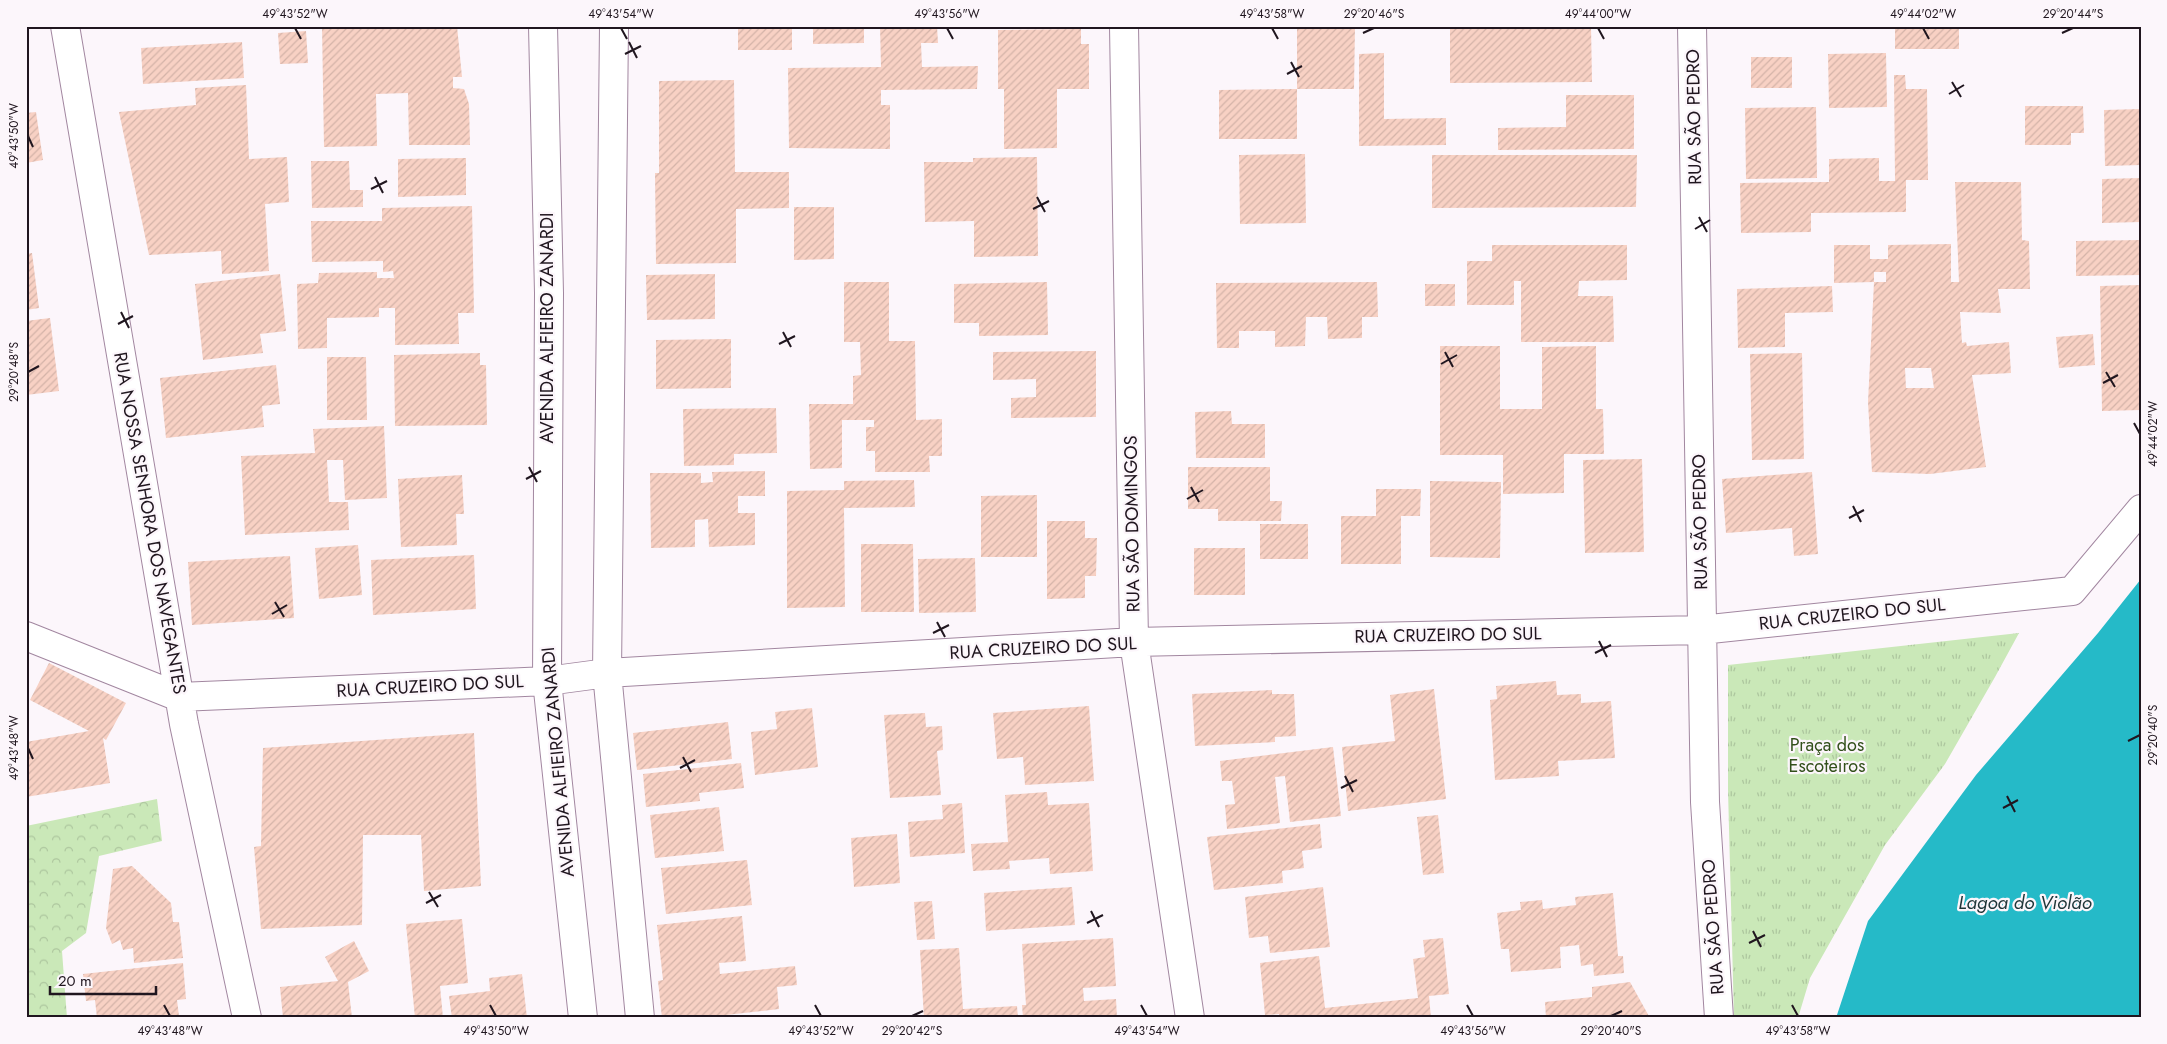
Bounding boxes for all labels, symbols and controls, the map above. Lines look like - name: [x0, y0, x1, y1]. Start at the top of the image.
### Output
- text: 49°43'52"W: [262, 5, 328, 23]
- text: 49°43'54"W: [588, 5, 654, 23]
- text: 49°43'56"W: [914, 5, 980, 23]
- text: 49°43'58"W: [1240, 5, 1305, 23]
- text: 29°20'46"S: [1344, 5, 1405, 23]
- text: 49°44'00"W: [1565, 5, 1631, 23]
- text: 49°44'02"W: [1890, 5, 1956, 23]
- text: 29°20'44"S: [2043, 5, 2104, 23]
- street label: RUA SÃO PEDRO: [1680, 49, 1708, 185]
- text: 49°43'50"W: [5, 103, 23, 169]
- street label: AVENIDA ALFIEIRO ZANARDI: [534, 213, 560, 443]
- text: 29°20'48"S: [5, 341, 23, 402]
- street label: RUA NOSSA SENHORA DOS NAVEGANTES: [107, 350, 193, 696]
- text: 49°44'02"W: [2144, 401, 2162, 467]
- street label: RUA SÃO DOMINGOS: [1117, 435, 1147, 613]
- street label: RUA SÃO PEDRO: [1686, 454, 1714, 590]
- street label: RUA CRUZEIRO DO SUL: [1758, 591, 1946, 637]
- street label: RUA CRUZEIRO DO SUL: [1354, 620, 1542, 650]
- street label: RUA CRUZEIRO DO SUL: [949, 630, 1137, 666]
- street label: AVENIDA ALFIEIRO ZANARDI: [535, 646, 581, 878]
- street label: RUA CRUZEIRO DO SUL: [336, 668, 524, 704]
- text: 29°20'40"S: [2144, 704, 2162, 765]
- text: 49°43'48"W: [5, 715, 23, 781]
- park label: Praça dos Escoteiros: [1789, 732, 1865, 779]
- street label: RUA SÃO PEDRO: [1695, 858, 1731, 996]
- water label: Lagoa do Violão: [1958, 889, 2092, 916]
- scale bar: [50, 964, 156, 996]
- text: 20 m: [58, 970, 92, 992]
- text: 49°43'48"W: [137, 1022, 203, 1040]
- text: 49°43'50"W: [463, 1022, 529, 1040]
- text: 49°43'52"W: [788, 1022, 854, 1040]
- text: 29°20'42"S: [882, 1022, 943, 1040]
- text: 49°43'54"W: [1114, 1022, 1180, 1040]
- text: 49°43'56"W: [1440, 1022, 1506, 1040]
- text: 29°20'40"S: [1581, 1022, 1642, 1040]
- text: 49°43'58"W: [1766, 1022, 1831, 1040]

